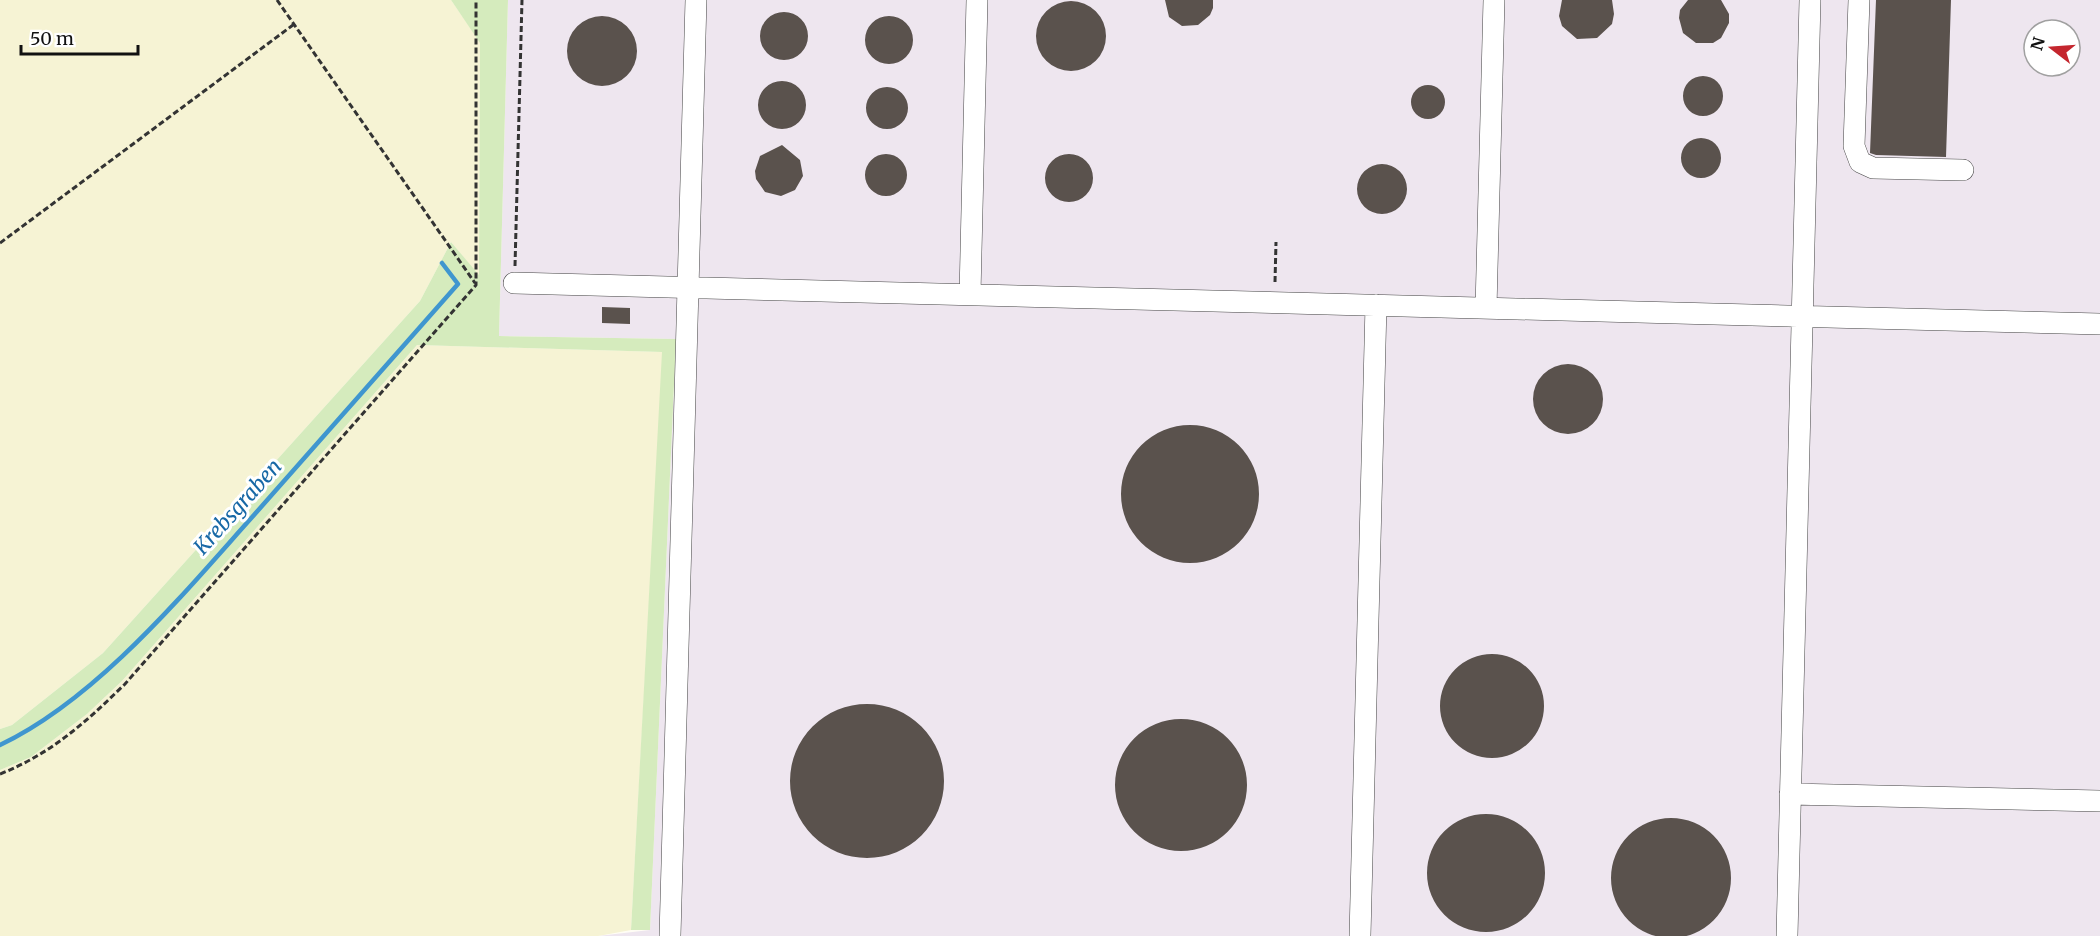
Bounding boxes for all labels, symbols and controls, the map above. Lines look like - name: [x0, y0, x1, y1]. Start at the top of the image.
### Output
- scale bar: [21, 18, 138, 56]
- north arrow: [2022, 18, 2082, 78]
- text: 50 m: [30, 27, 74, 50]
- text: N: [2026, 34, 2049, 53]
- water label: Krebsgraben: [187, 453, 288, 561]

